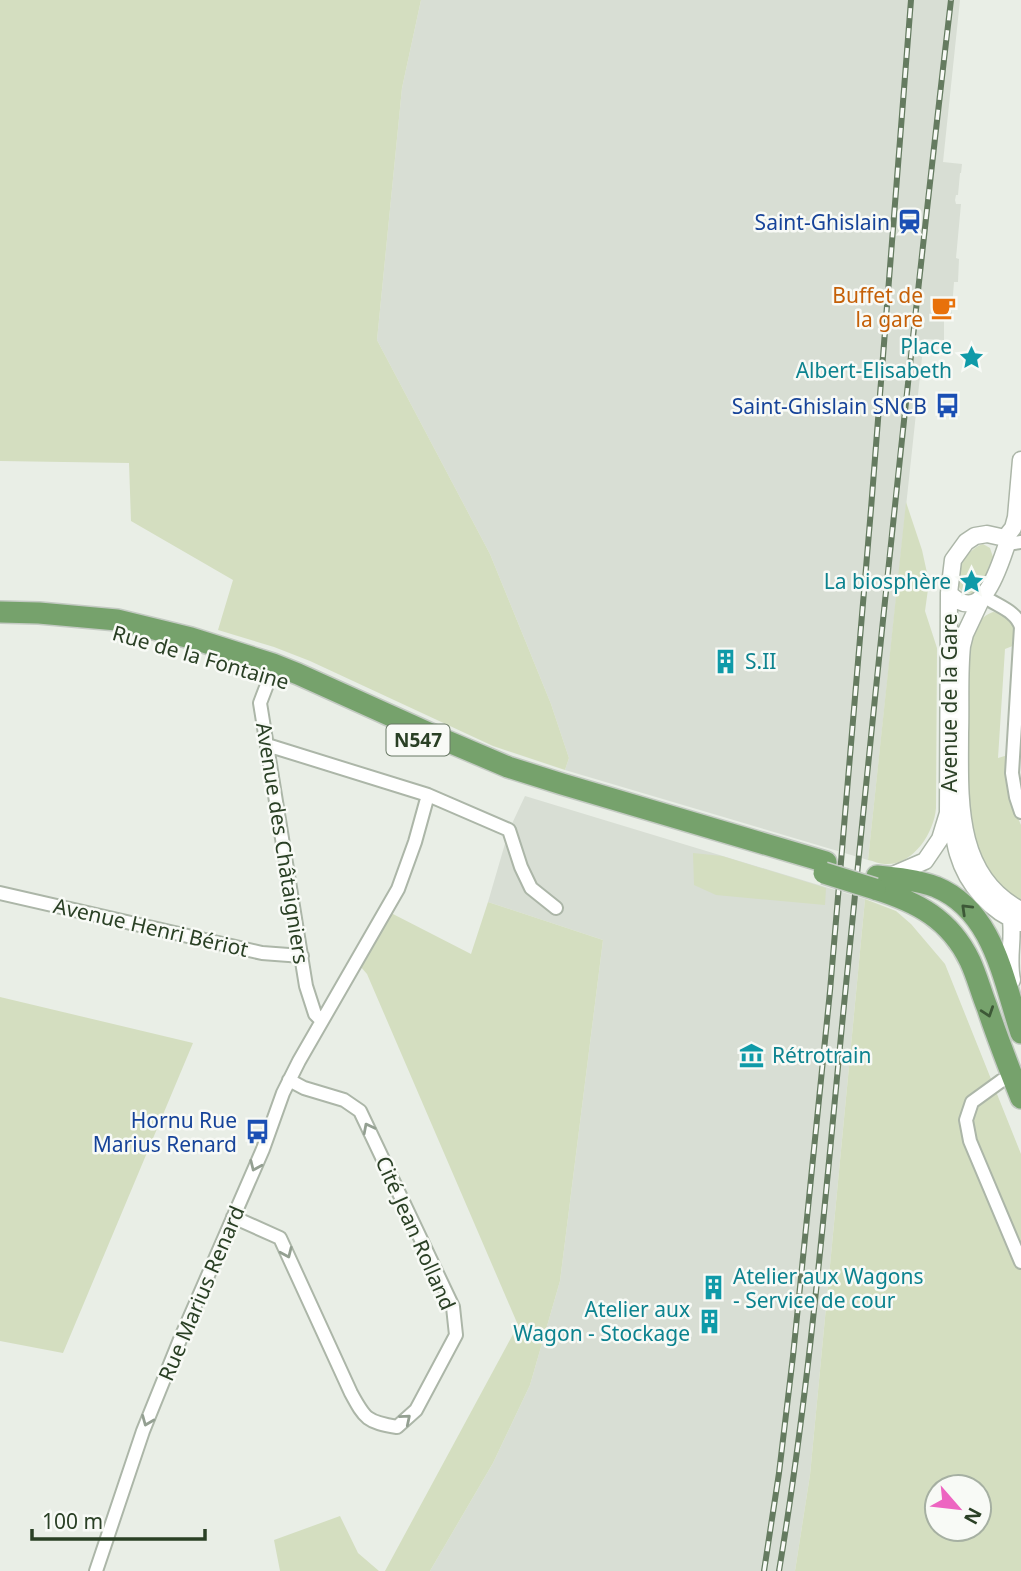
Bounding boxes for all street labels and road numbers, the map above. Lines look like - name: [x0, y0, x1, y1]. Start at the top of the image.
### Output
- street label: Avenue de la Gare: [935, 613, 963, 793]
- street label: Rue de la Fontaine: [109, 618, 293, 696]
- street label: Avenue des Châtaigniers: [250, 720, 316, 966]
- road number: N547: [386, 724, 450, 755]
- street label: Avenue Henri Bériot: [51, 891, 252, 963]
- street label: Cité Jean Rolland: [370, 1152, 462, 1314]
- street label: Rue Marius Renard: [151, 1201, 251, 1385]

